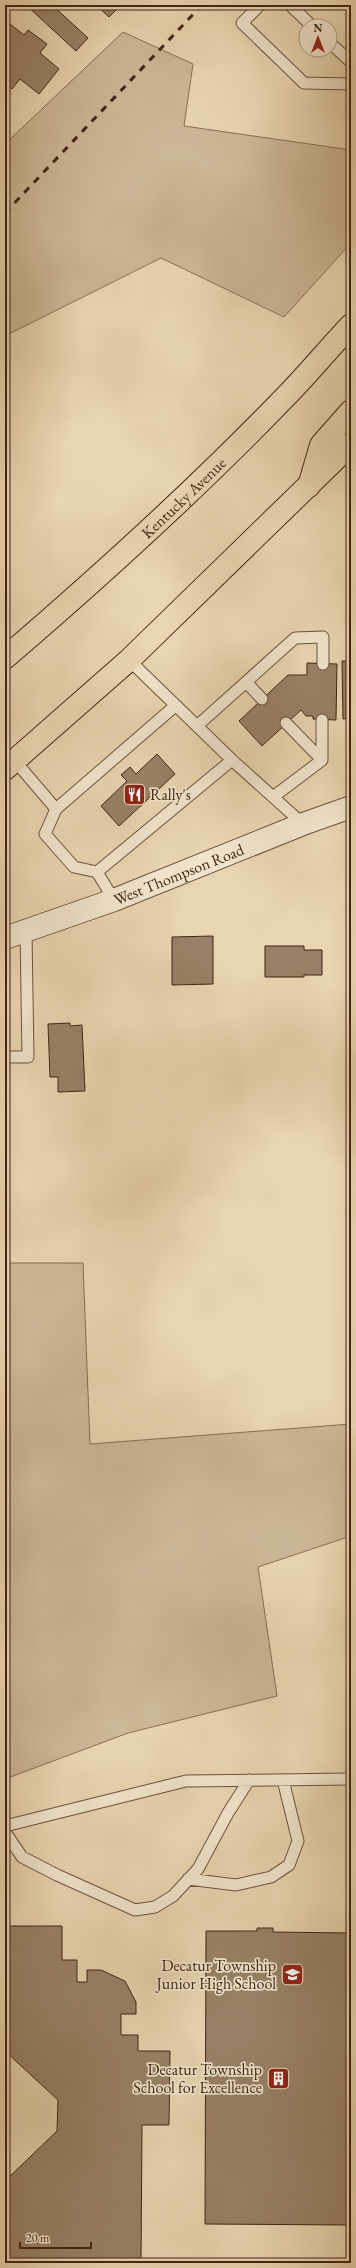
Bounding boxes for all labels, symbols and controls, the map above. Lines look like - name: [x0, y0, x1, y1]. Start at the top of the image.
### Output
- north arrow: [298, 18, 338, 58]
- text: N: [314, 21, 323, 35]
- street label: Kentucky Avenue: [137, 453, 231, 543]
- restaurant icon: Rally's: [121, 781, 147, 807]
- place label: Rally's: [150, 784, 191, 805]
- street label: West Thompson Road: [110, 839, 248, 910]
- place label: Decatur Township Junior High School: [154, 1955, 276, 1994]
- school or university icon: Decatur Township Junior High School: [279, 1961, 305, 1987]
- place label: Decatur Township School for Excellence: [133, 2059, 262, 2098]
- building icon: Decatur Township School for Excellence: [265, 2065, 291, 2091]
- scale bar: [20, 2224, 91, 2250]
- text: 20 m: [26, 2230, 50, 2246]

